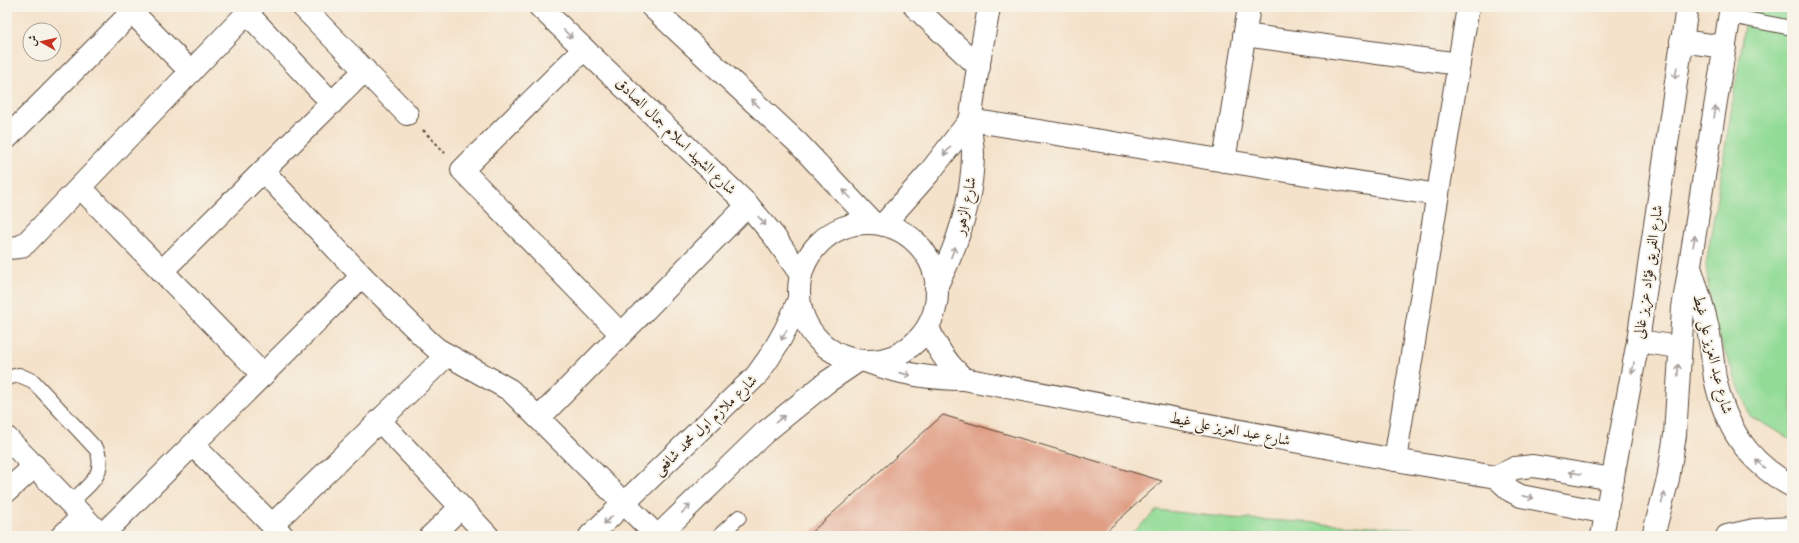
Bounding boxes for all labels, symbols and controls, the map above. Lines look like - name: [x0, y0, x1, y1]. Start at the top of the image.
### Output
- north arrow: [22, 22, 62, 62]
- one-way arrow: [563, 29, 573, 39]
- text: ش: [24, 34, 41, 47]
- one-way arrow: [1672, 66, 1680, 79]
- street label: شارع الشهيد اسلام جمال الصادق: [609, 73, 741, 201]
- one-way arrow: [750, 98, 760, 108]
- one-way arrow: [1711, 106, 1719, 119]
- one-way arrow: [942, 146, 951, 156]
- street label: شارع الزهور: [949, 175, 984, 239]
- one-way arrow: [843, 189, 852, 199]
- street label: شارع الفريق فؤاد عزيز غالى: [1629, 204, 1670, 341]
- one-way arrow: [758, 216, 767, 227]
- one-way arrow: [1691, 235, 1699, 248]
- one-way arrow: [950, 246, 958, 258]
- street label: شارع عبد العزيز على غيط: [1686, 292, 1738, 417]
- one-way arrow: [779, 329, 787, 341]
- one-way arrow: [1629, 361, 1637, 374]
- one-way arrow: [1675, 364, 1682, 377]
- street label: شارع ملازم اول محمد شافعى: [649, 370, 763, 482]
- one-way arrow: [898, 370, 911, 378]
- street label: شارع عبد العزيز على غيط: [1167, 407, 1292, 453]
- one-way arrow: [775, 415, 786, 424]
- one-way arrow: [1755, 459, 1765, 468]
- one-way arrow: [1569, 469, 1582, 477]
- one-way arrow: [1660, 492, 1667, 505]
- one-way arrow: [1521, 494, 1534, 502]
- one-way arrow: [681, 504, 691, 514]
- one-way arrow: [602, 515, 613, 524]

